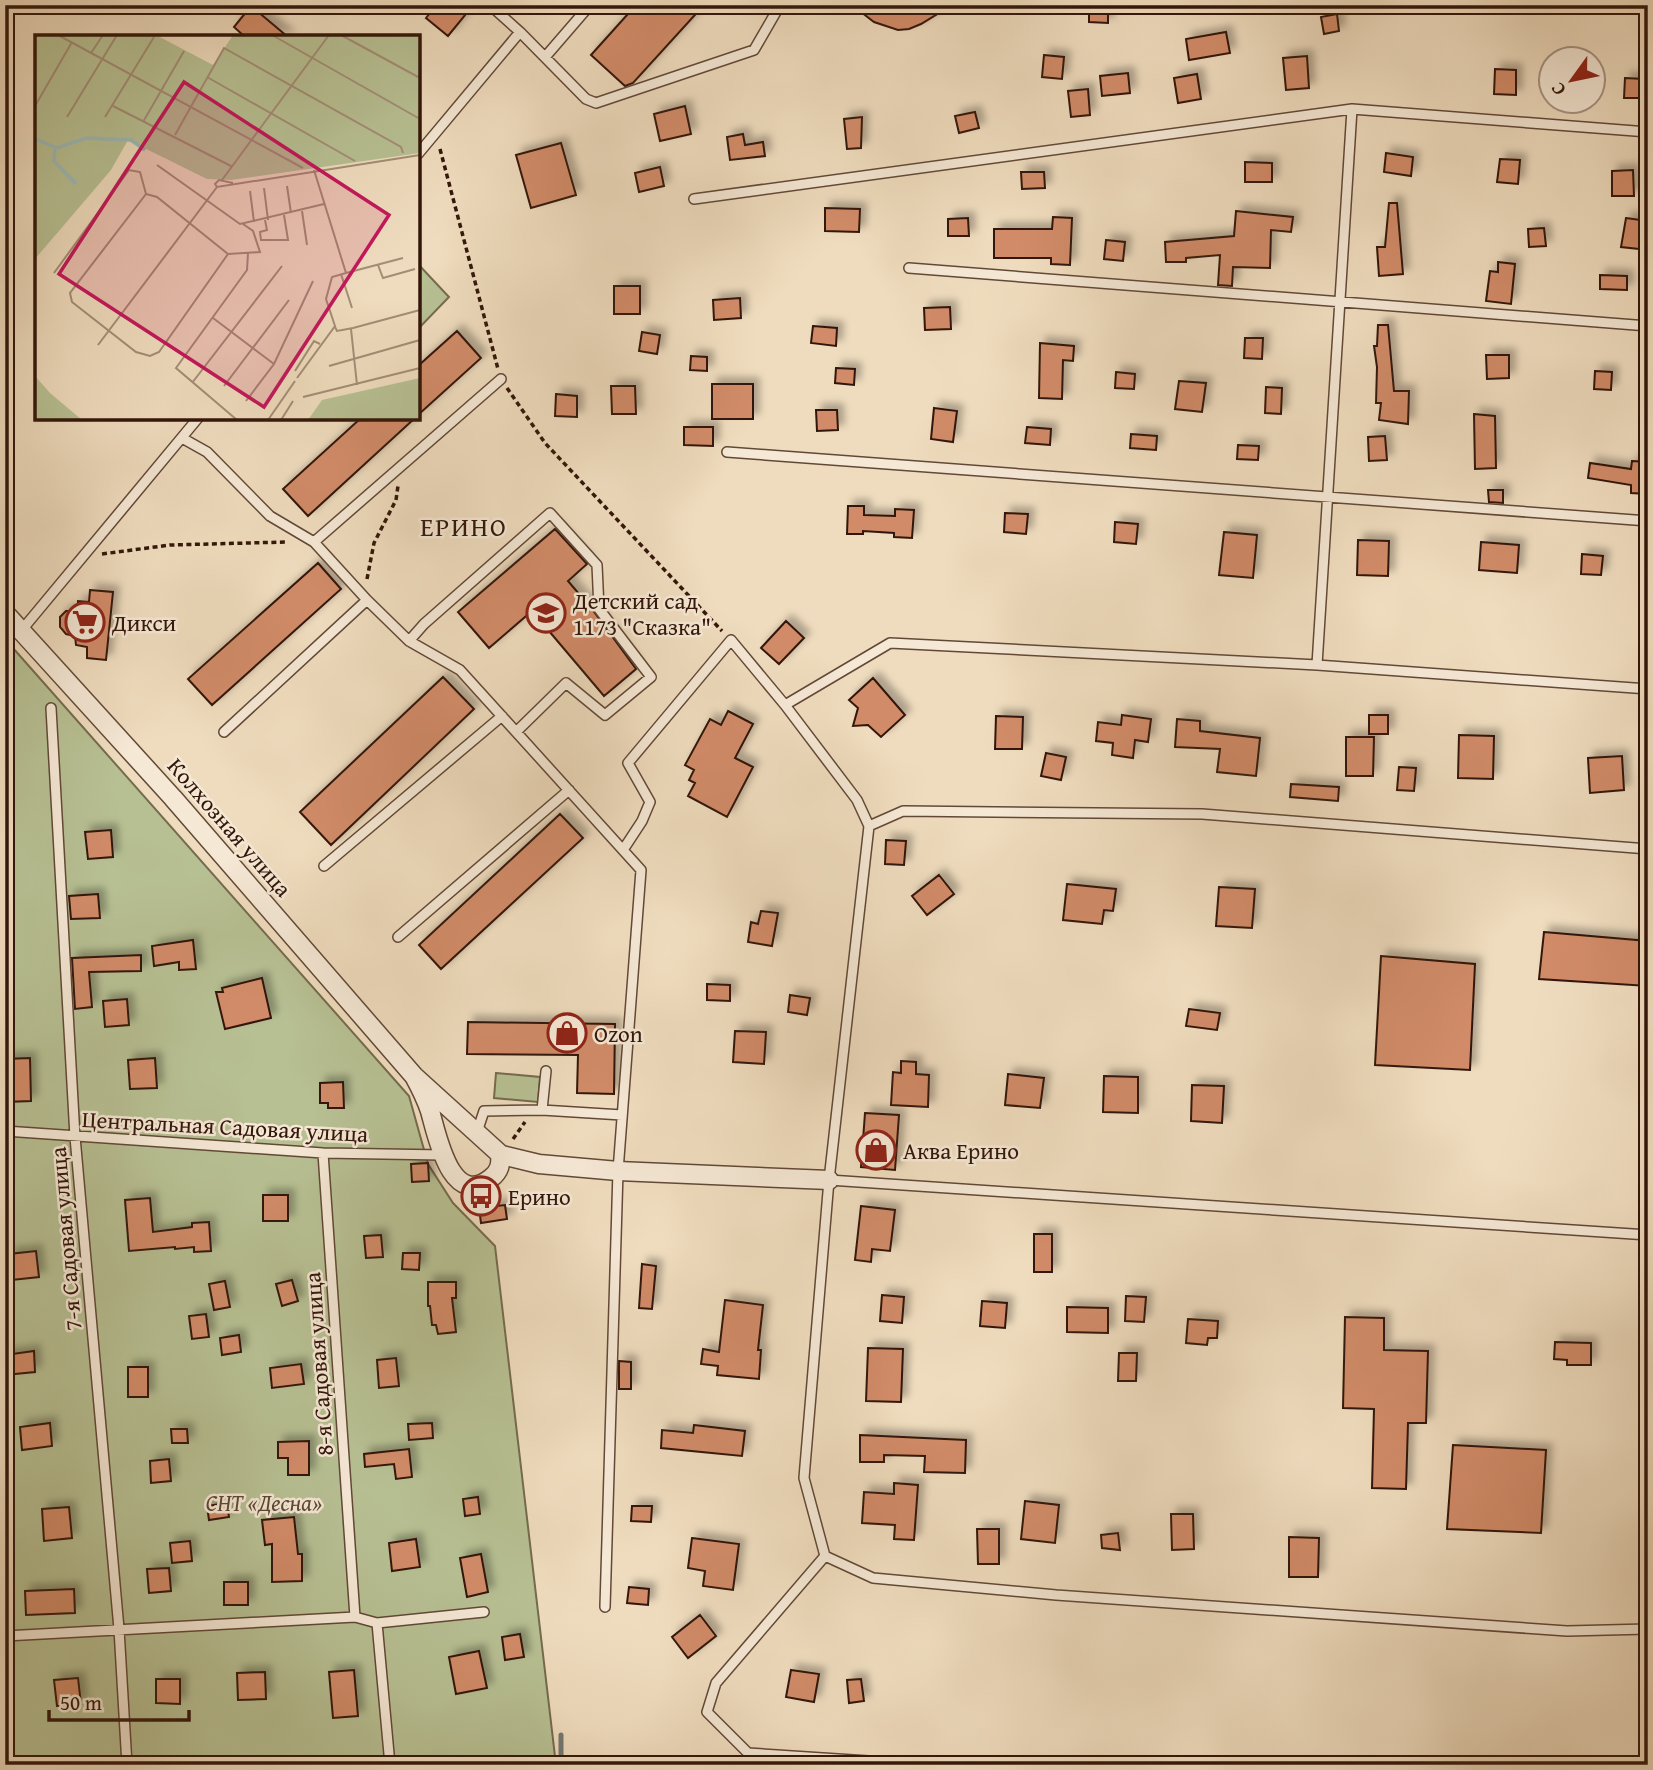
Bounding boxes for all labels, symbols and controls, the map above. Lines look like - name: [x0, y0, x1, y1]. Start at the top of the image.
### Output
- inset map: [35, 35, 420, 420]
- north arrow: [1538, 46, 1608, 116]
- text: С: [1543, 77, 1572, 101]
- district label: ЕРИНО: [420, 507, 508, 546]
- place label: Детский сад 1173 "Сказка": [572, 584, 711, 643]
- school or university icon: Детский сад 1173 "Сказка": [525, 592, 567, 634]
- supermarket icon: Дикси: [64, 601, 106, 643]
- place label: Дикси: [111, 606, 177, 639]
- street label: Колхозная улица: [160, 750, 300, 904]
- shop icon: Ozon: [546, 1012, 588, 1054]
- place label: Ozon: [594, 1017, 643, 1050]
- street label: Центральная Садовая улица: [81, 1102, 369, 1150]
- shop icon: Аква Ерино: [855, 1129, 897, 1171]
- place label: Аква Ерино: [903, 1134, 1019, 1167]
- street label: 7-я Садовая улица: [41, 1146, 89, 1332]
- bus stop icon: Ерино: [460, 1175, 502, 1217]
- place label: Ерино: [508, 1180, 571, 1213]
- street label: 8-я Садовая улица: [295, 1271, 341, 1457]
- park label: СНТ «Десна»: [206, 1486, 322, 1519]
- scale bar: [49, 1679, 189, 1723]
- text: 50 m: [60, 1687, 102, 1718]

